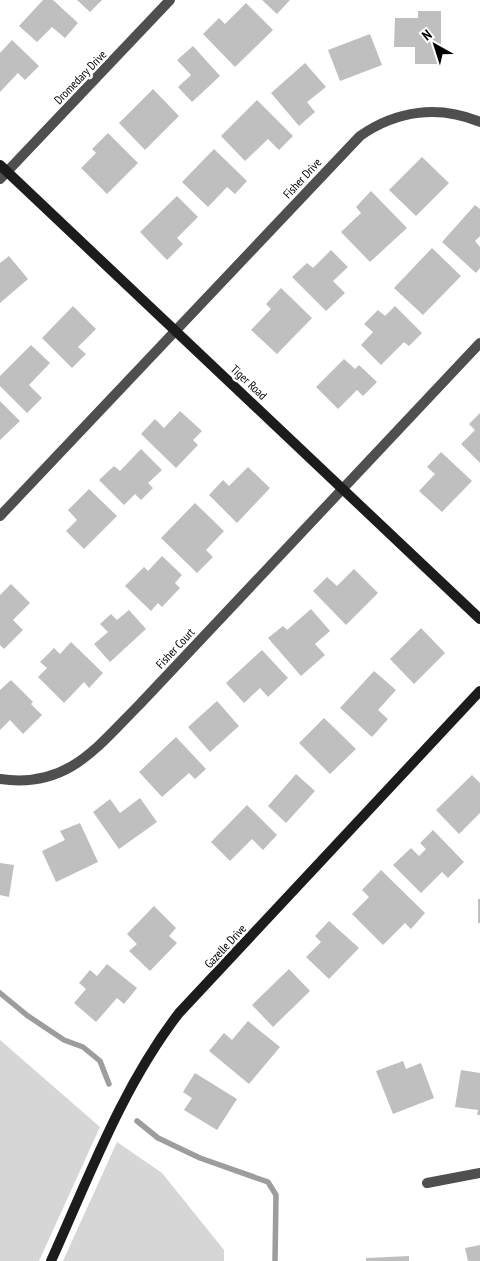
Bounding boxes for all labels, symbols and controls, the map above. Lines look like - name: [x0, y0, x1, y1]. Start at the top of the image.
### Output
- north arrow: [410, 20, 460, 70]
- text: N: [418, 26, 435, 44]
- street label: Dromedary Drive: [51, 47, 110, 107]
- street label: Fisher Drive: [280, 155, 324, 201]
- street label: Tiger Road: [228, 361, 270, 403]
- street label: Fisher Court: [152, 624, 198, 671]
- street label: Gazelle Drive: [201, 921, 249, 971]

